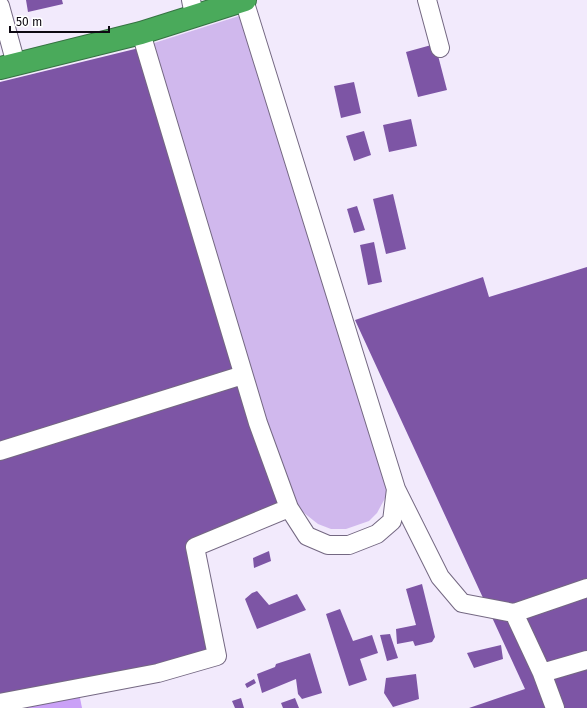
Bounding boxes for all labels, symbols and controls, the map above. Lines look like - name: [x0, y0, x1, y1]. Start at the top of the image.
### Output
- scale bar: [10, 8, 109, 34]
- text: 50 m: [16, 15, 42, 29]

